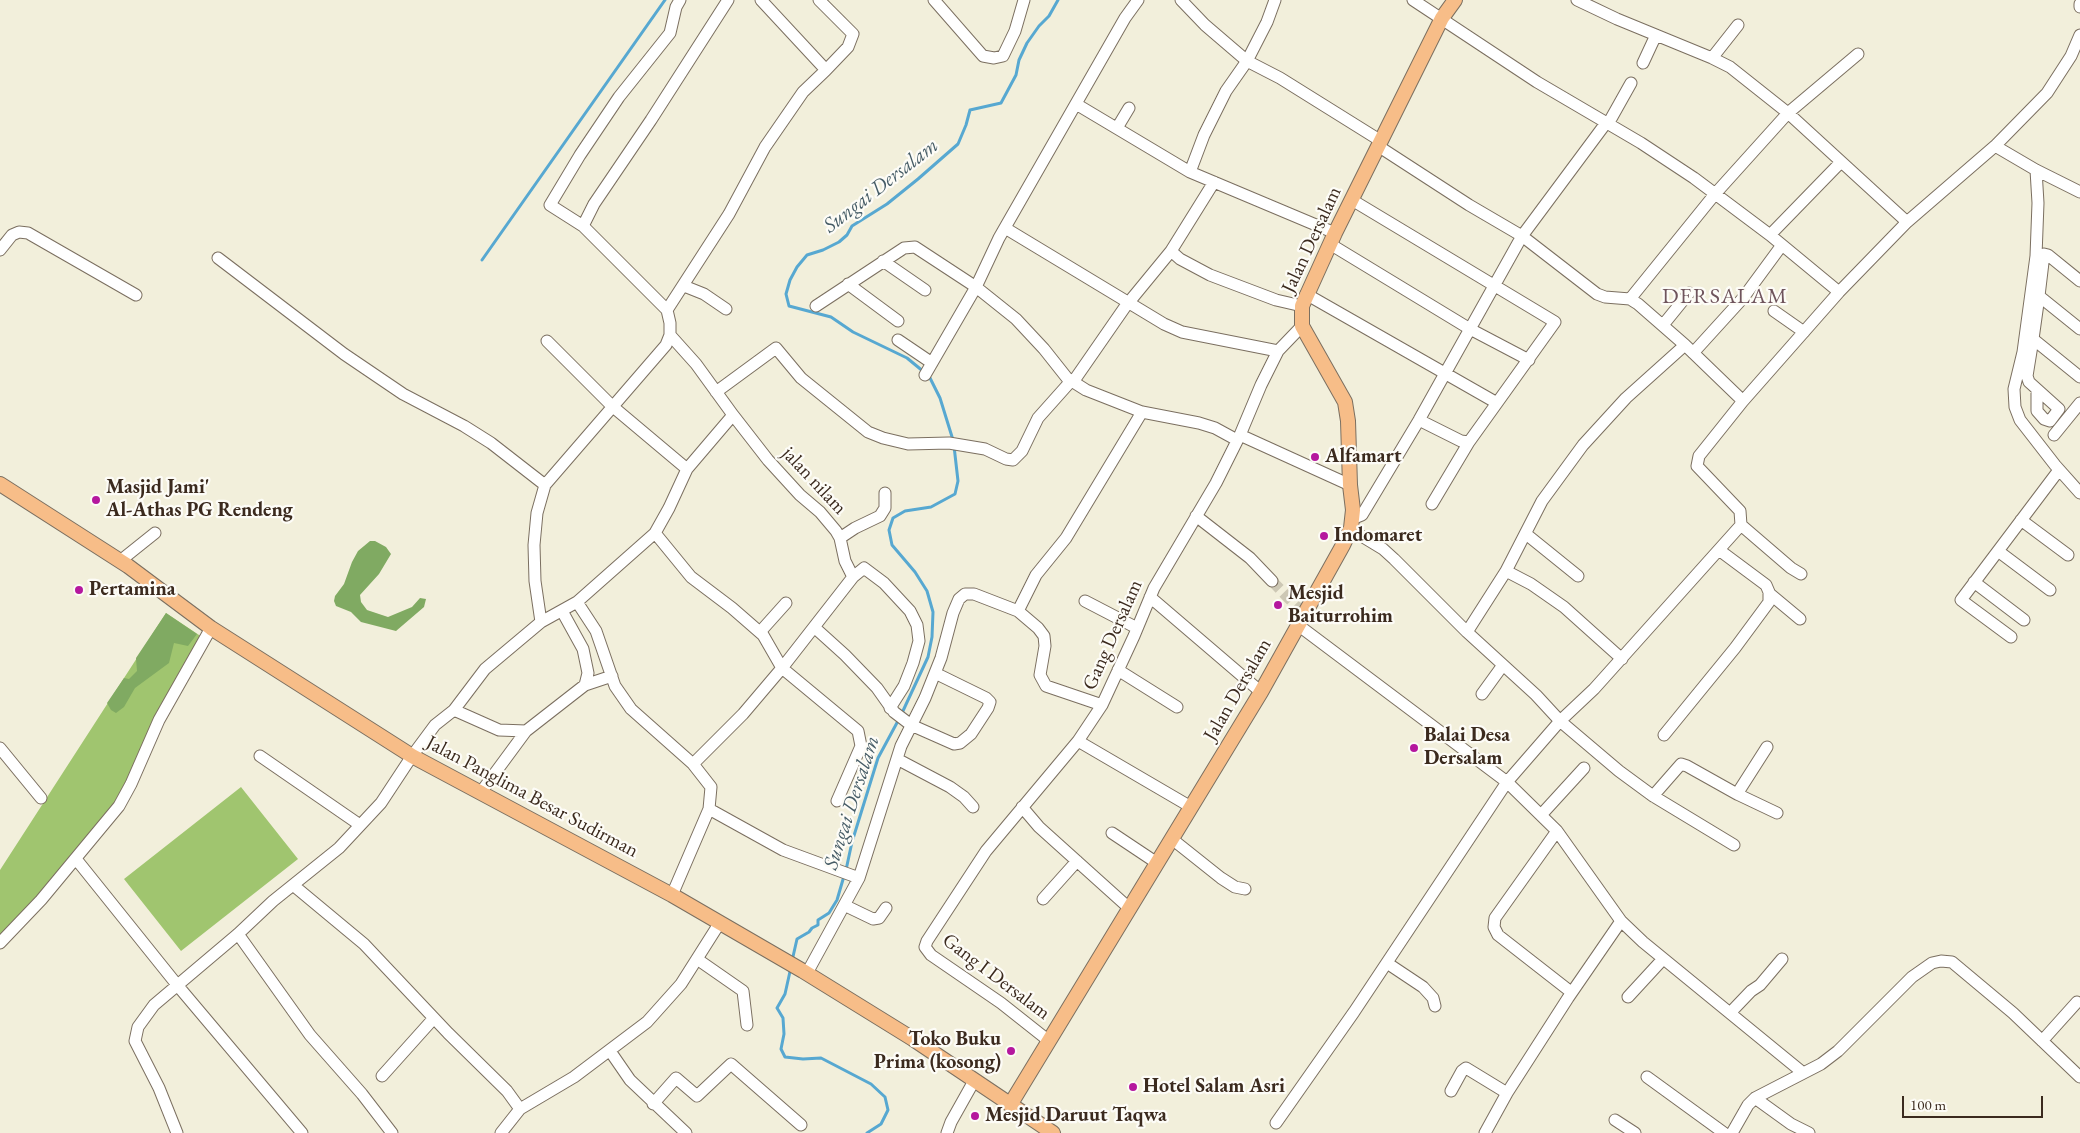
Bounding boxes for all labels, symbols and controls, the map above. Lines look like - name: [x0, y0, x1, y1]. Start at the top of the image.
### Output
- water label: Sungai Dersalam: [819, 133, 943, 239]
- street label: Jalan Dersalam: [1277, 183, 1347, 297]
- district label: DERSALAM: [1661, 284, 1789, 310]
- street label: jalan nilam: [777, 442, 851, 520]
- place label: Alfamart: [1325, 445, 1401, 469]
- marker: Alfamart: [1309, 451, 1321, 463]
- place label: Masjid Jami' Al-Athas PG Rendeng: [106, 476, 293, 523]
- marker: Masjid Jami' Al-Athas PG Rendeng: [90, 494, 102, 506]
- place label: Indomaret: [1334, 524, 1422, 548]
- marker: Indomaret: [1318, 530, 1330, 542]
- street label: Gang Dersalam: [1078, 576, 1148, 694]
- place label: Pertamina: [89, 578, 176, 602]
- place label: Mesjid Baiturrohim: [1288, 582, 1393, 629]
- marker: Pertamina: [73, 584, 85, 596]
- marker: Mesjid Baiturrohim: [1272, 599, 1284, 611]
- street label: Jalan Dersalam: [1199, 634, 1277, 746]
- place label: Balai Desa Dersalam: [1424, 724, 1510, 771]
- street label: Jalan Panglima Besar Sudirman: [422, 731, 642, 863]
- water label: Sungai Dersalam: [819, 733, 885, 873]
- marker: Balai Desa Dersalam: [1408, 742, 1420, 754]
- street label: Gang I Dersalam: [937, 929, 1055, 1025]
- place label: Toko Buku Prima (kosong): [874, 1028, 1001, 1075]
- marker: Toko Buku Prima (kosong): [1005, 1045, 1017, 1057]
- place label: Hotel Salam Asri: [1143, 1075, 1285, 1099]
- marker: Hotel Salam Asri: [1127, 1081, 1139, 1093]
- scale bar: [1905, 1086, 2046, 1118]
- text: 100 m: [1910, 1095, 1946, 1114]
- place label: Mesjid Daruut Taqwa: [985, 1104, 1167, 1128]
- marker: Mesjid Daruut Taqwa: [969, 1110, 981, 1122]

